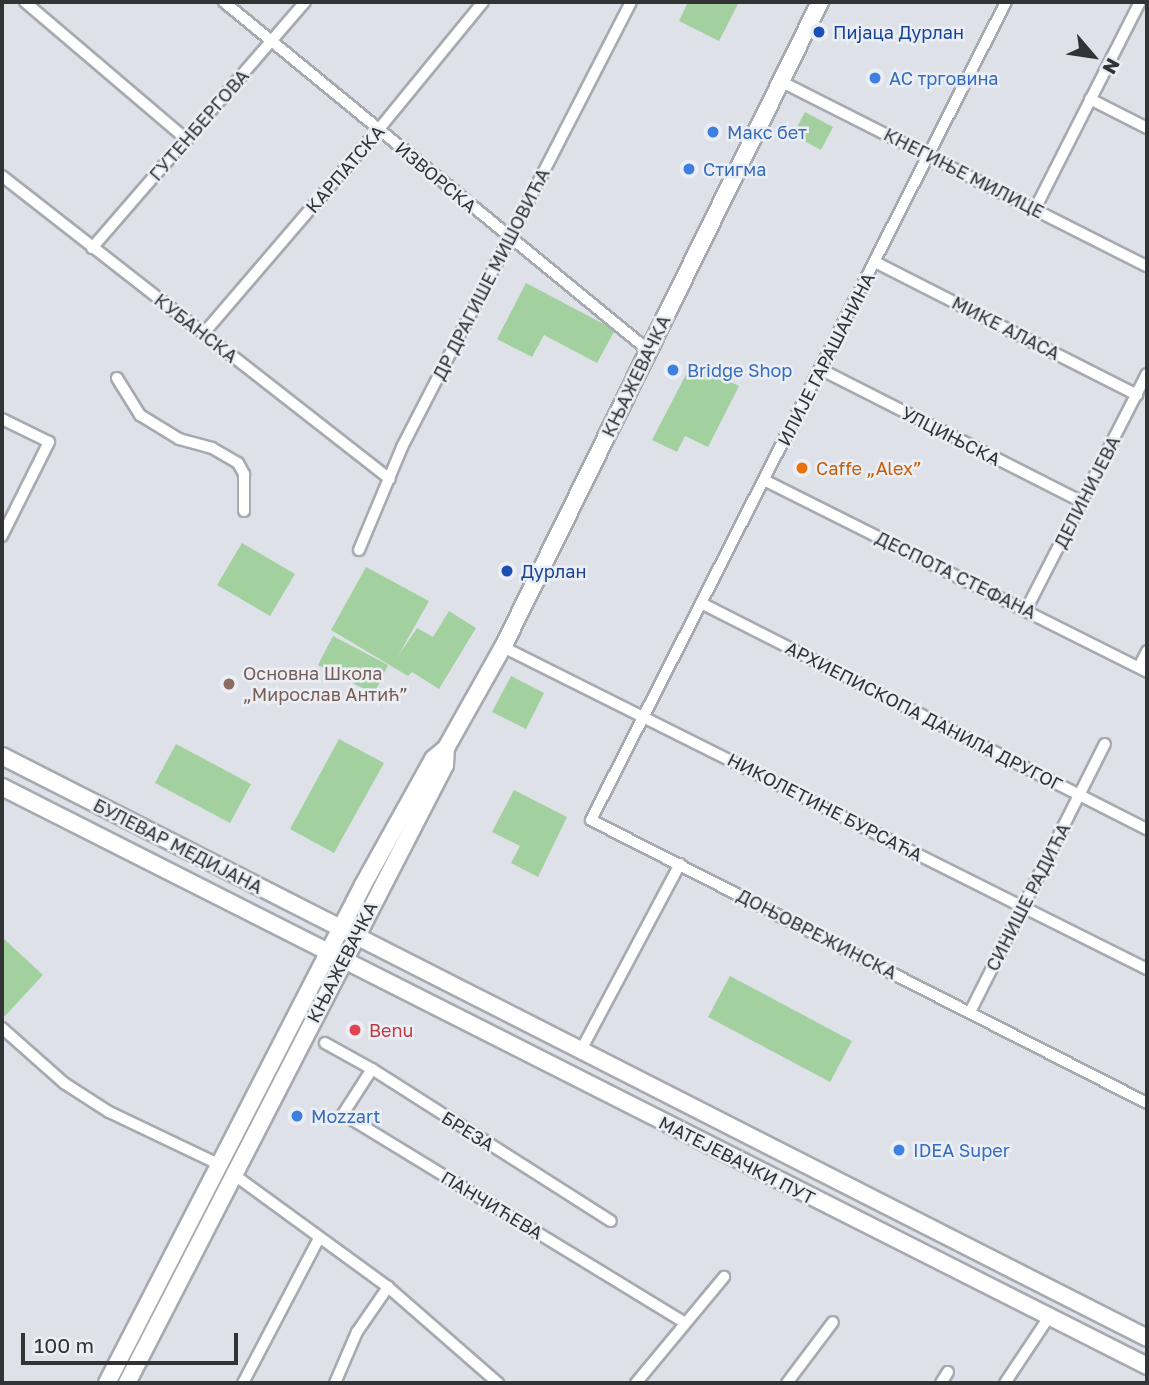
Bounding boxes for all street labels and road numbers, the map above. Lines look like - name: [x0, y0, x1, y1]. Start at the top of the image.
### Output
- street label: ГУТЕНБЕРГОВА: [145, 65, 253, 185]
- street label: КАРПАТСКА: [301, 121, 389, 217]
- street label: КНЕГИЊЕ МИЛИЦЕ: [880, 123, 1048, 223]
- street label: ИЗВОРСКА: [391, 137, 481, 217]
- street label: ДР ДРАГИШЕ МИШОВИЋА: [428, 165, 554, 383]
- street label: ИЛИЈЕ ГАРАШАНИНА: [773, 269, 879, 449]
- street label: КУБАНСКА: [150, 289, 242, 367]
- street label: МИКЕ АЛАСА: [948, 292, 1064, 364]
- street label: КЊАЖЕВАЧКА: [597, 312, 675, 440]
- street label: УЛЦИЊСКА: [898, 402, 1004, 470]
- street label: ДЕЛИНИЈЕВА: [1050, 432, 1124, 552]
- street label: ДЕСПОТА СТЕФАНА: [872, 527, 1040, 623]
- street label: АРХИЕПИСКОПА ДАНИЛА ДРУГОГ: [782, 637, 1066, 795]
- street label: НИКОЛЕТИНЕ БУРСАЋА: [724, 748, 926, 866]
- street label: БУЛЕВАР МЕДИЈАНА: [90, 794, 266, 898]
- street label: СИНИШЕ РАДИЋА: [981, 819, 1075, 975]
- street label: ДОЊОВРЕЖИНСКА: [734, 884, 900, 984]
- street label: КЊАЖЕВАЧКА: [302, 898, 382, 1026]
- street label: БРЕЗА: [438, 1107, 498, 1155]
- street label: МАТЕЈЕВАЧКИ ПУТ: [655, 1111, 819, 1209]
- street label: ПАНЧИЋЕВА: [437, 1166, 547, 1244]

